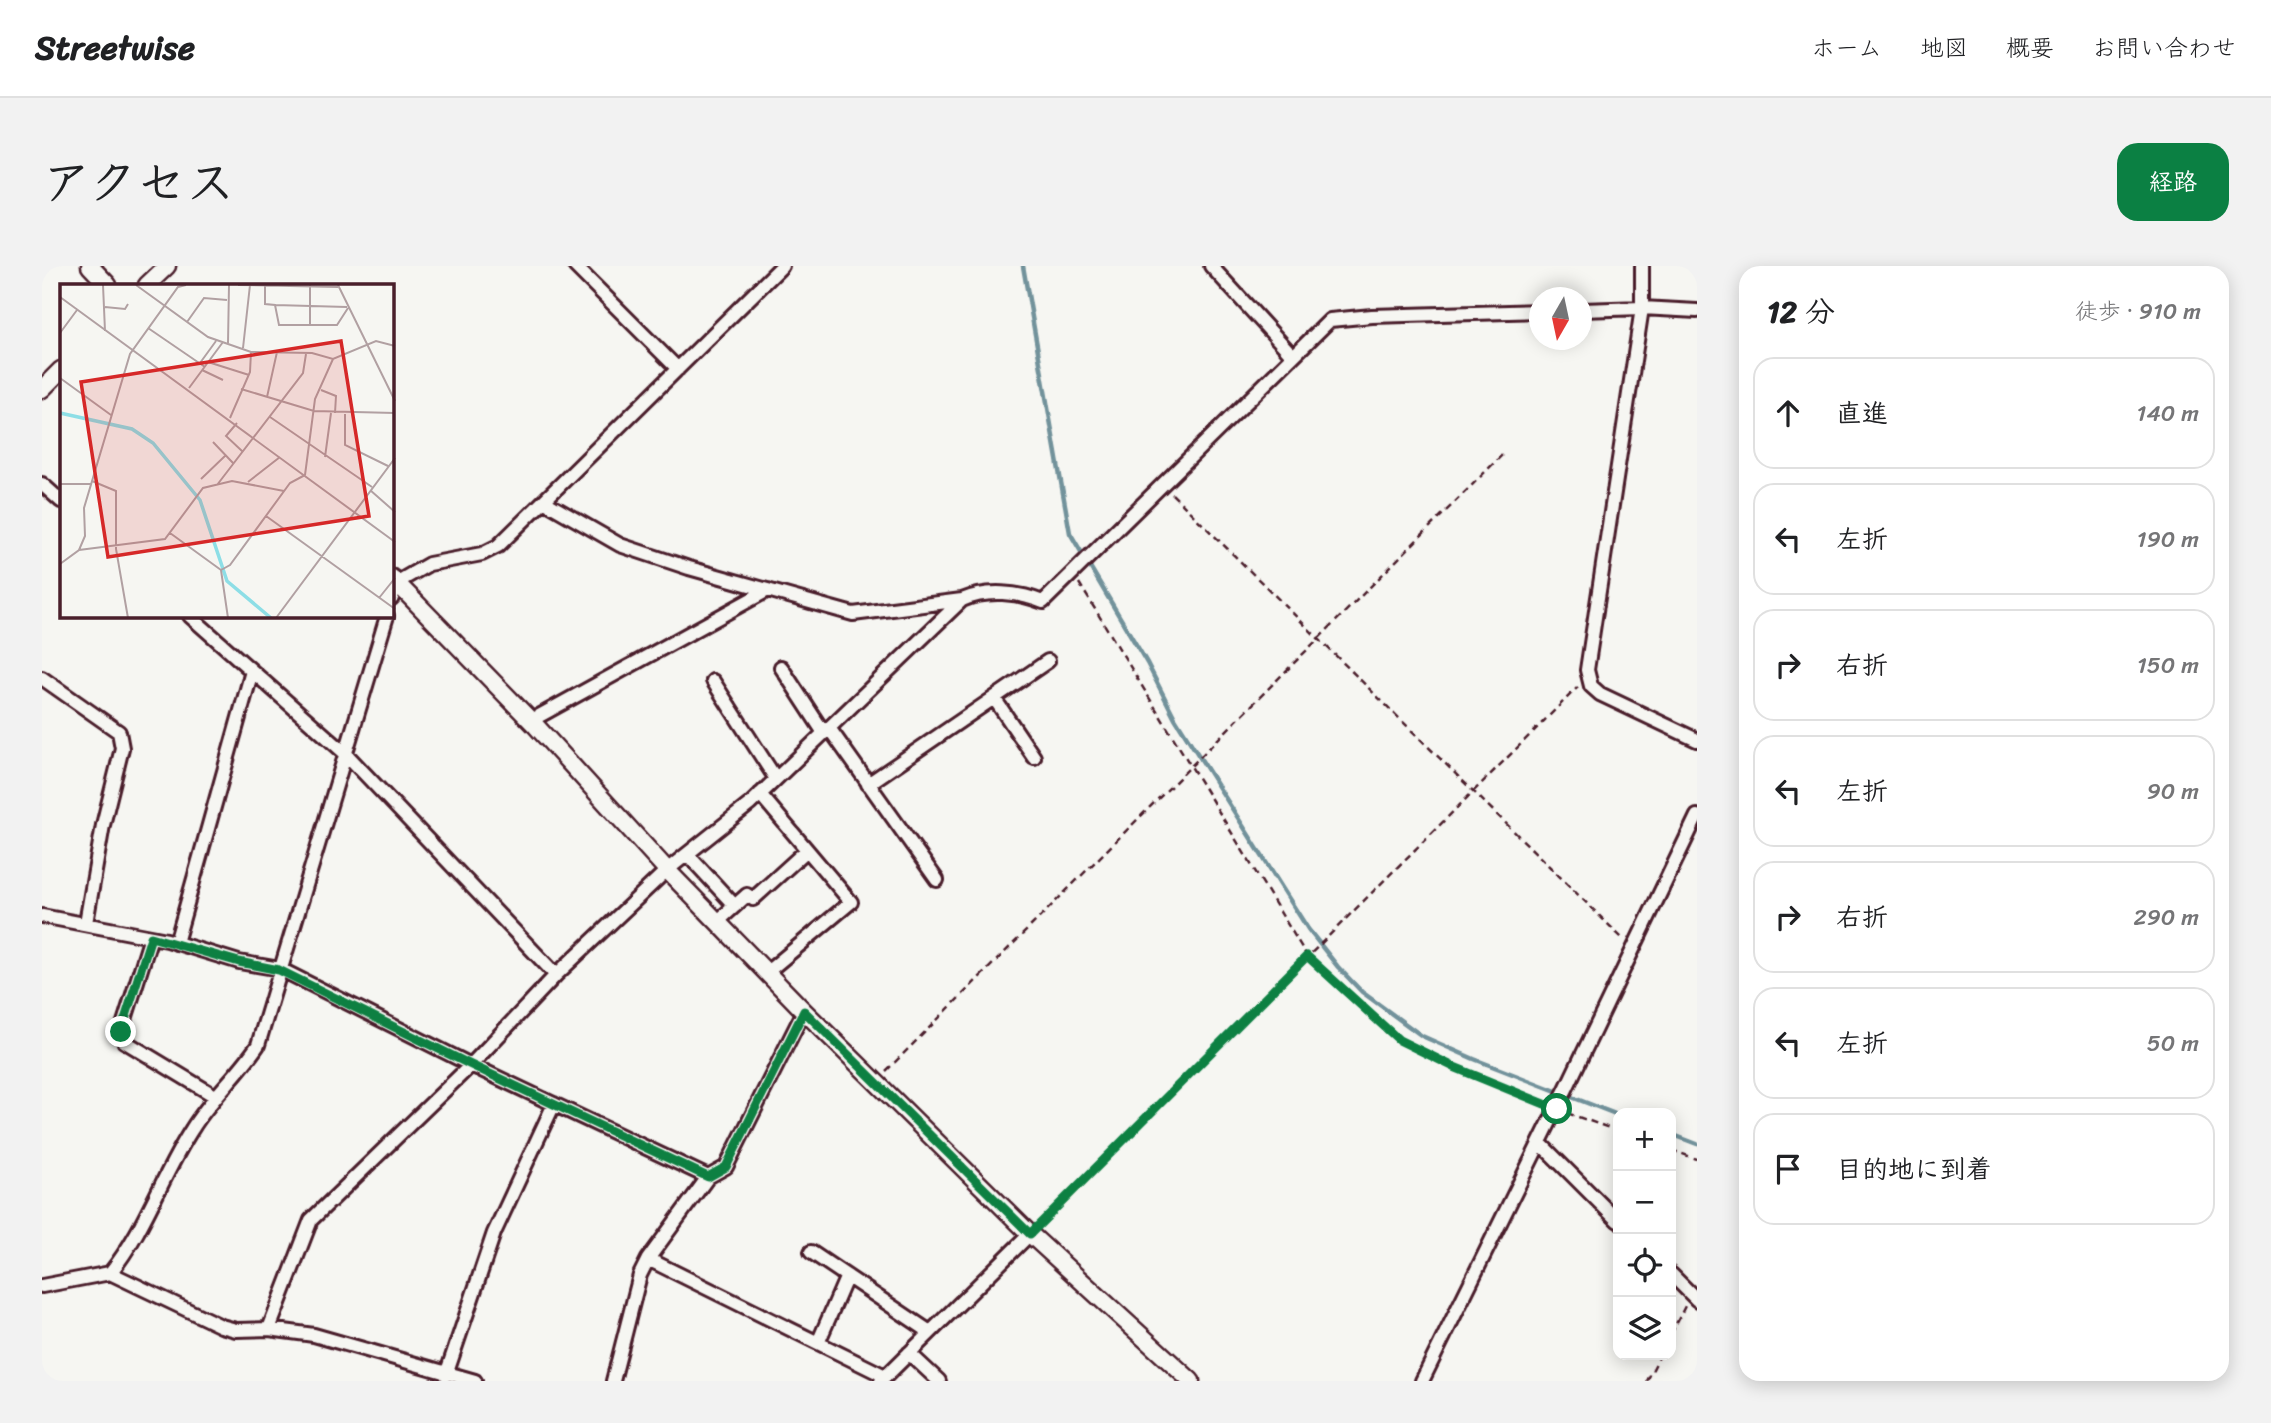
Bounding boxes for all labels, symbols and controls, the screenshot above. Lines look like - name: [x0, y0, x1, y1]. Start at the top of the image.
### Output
- text: Streetwise: [35, 19, 195, 77]
- text: ホーム: [1811, 27, 1882, 69]
- text: 地図: [1920, 27, 1968, 69]
- text: 概要: [2006, 27, 2054, 69]
- text: お問い合わせ: [2092, 27, 2236, 69]
- text: アクセス: [42, 139, 235, 226]
- button: 経路: [2117, 143, 2229, 221]
- inset map: [60, 284, 394, 618]
- text: 12 分: [1767, 285, 1835, 339]
- north arrow: [1529, 287, 1592, 350]
- text: 徒歩 · 910 m: [2075, 291, 2201, 332]
- text: 直進: [1836, 390, 1888, 436]
- text: 140 m: [2137, 393, 2199, 434]
- icon: ahead: [1769, 394, 1807, 432]
- text: 左折: [1836, 516, 1888, 562]
- text: 190 m: [2137, 519, 2199, 560]
- icon: left: [1769, 520, 1807, 558]
- text: 右折: [1836, 642, 1888, 688]
- text: 150 m: [2137, 645, 2199, 686]
- icon: right: [1769, 646, 1807, 684]
- text: 左折: [1836, 768, 1888, 814]
- text: 90 m: [2147, 771, 2199, 812]
- icon: left: [1769, 772, 1807, 810]
- text: 右折: [1836, 894, 1888, 940]
- text: 290 m: [2133, 897, 2199, 938]
- icon: right: [1769, 898, 1807, 936]
- route end: [105, 1016, 136, 1047]
- text: 左折: [1836, 1020, 1888, 1066]
- text: 50 m: [2147, 1023, 2199, 1064]
- icon: left: [1769, 1024, 1807, 1062]
- route start: [1541, 1093, 1572, 1124]
- map controls: [1613, 1108, 1676, 1360]
- button: +: [1613, 1108, 1676, 1171]
- text: 目的地に到着: [1836, 1146, 1992, 1192]
- icon: arrive: [1769, 1150, 1807, 1188]
- button: −: [1613, 1171, 1676, 1234]
- button: locate: [1613, 1234, 1676, 1297]
- button: layers: [1613, 1297, 1676, 1360]

